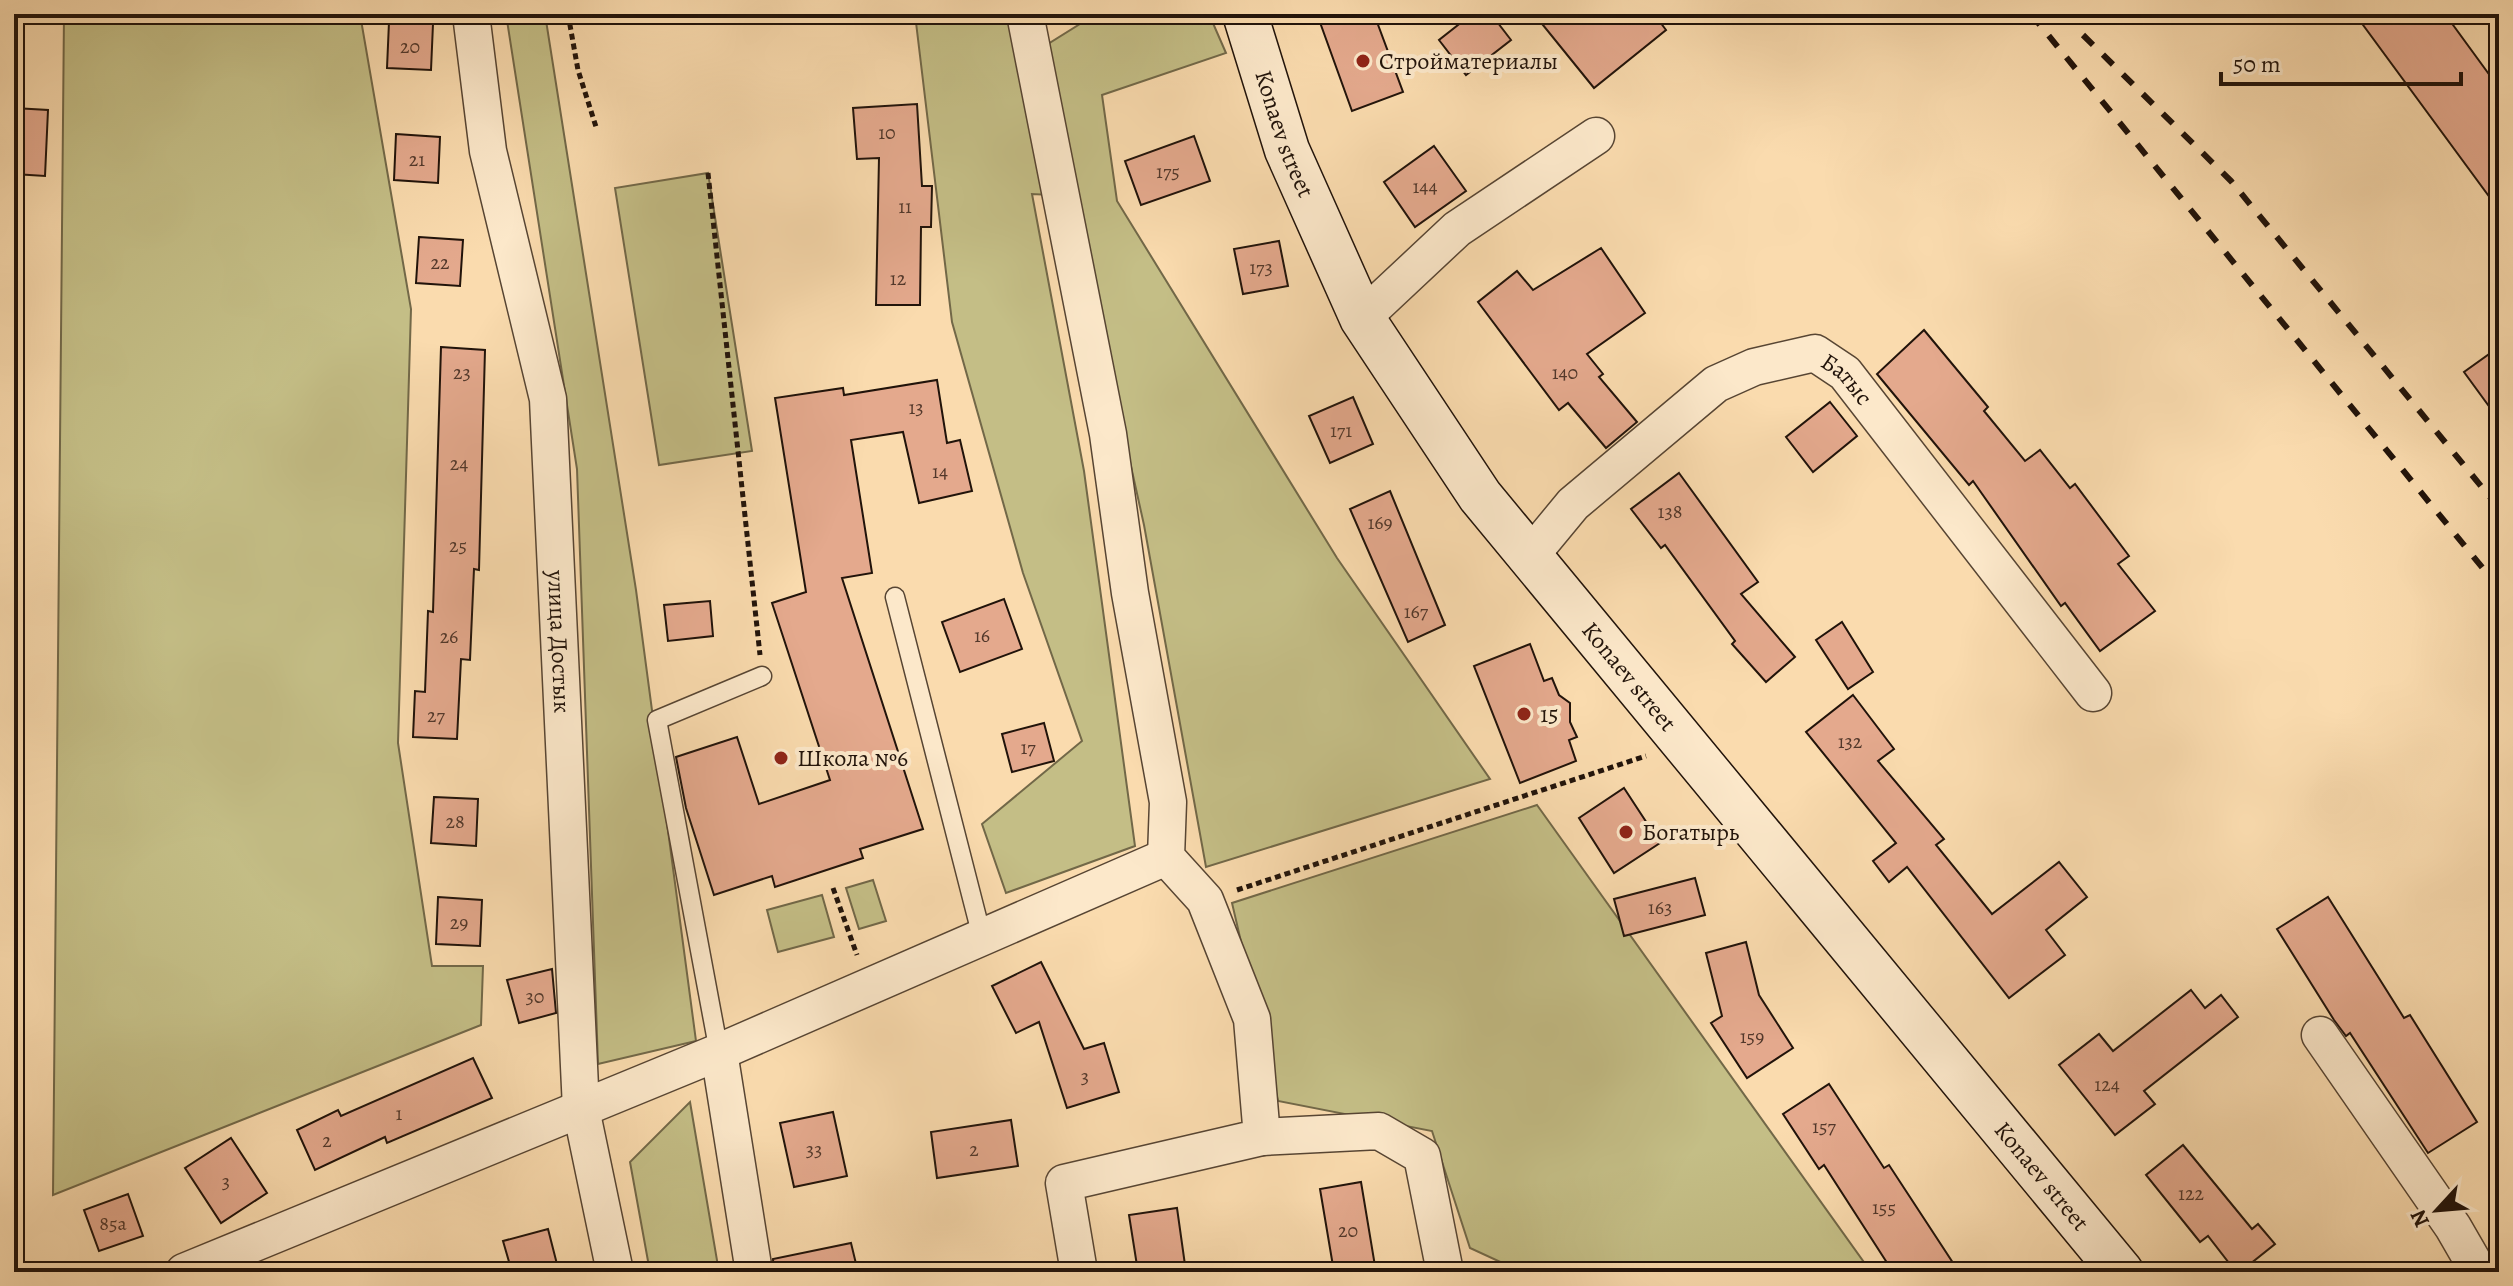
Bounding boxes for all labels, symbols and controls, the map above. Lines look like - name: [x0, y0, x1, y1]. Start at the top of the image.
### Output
- house number: 20: [400, 33, 420, 60]
- scale bar: [2221, 36, 2461, 86]
- place label: Стройматериалы: [1379, 45, 1558, 77]
- text: 50 m: [2233, 48, 2281, 80]
- marker: Стройматериалы: [1354, 52, 1372, 70]
- street label: Konaev street: [1247, 66, 1322, 202]
- house number: 10: [878, 119, 896, 146]
- house number: 21: [409, 146, 425, 173]
- house number: 175: [1156, 158, 1180, 185]
- house number: 144: [1413, 173, 1437, 200]
- house number: 11: [898, 193, 912, 220]
- house number: 22: [431, 249, 450, 276]
- house number: 173: [1249, 254, 1273, 281]
- house number: 12: [890, 265, 907, 292]
- street label: Батыс: [1815, 345, 1880, 412]
- house number: 23: [453, 359, 471, 386]
- house number: 140: [1552, 359, 1578, 386]
- house number: 13: [908, 394, 924, 421]
- house number: 171: [1330, 417, 1352, 444]
- house number: 24: [450, 450, 468, 477]
- house number: 14: [932, 458, 948, 485]
- house number: 138: [1658, 498, 1682, 525]
- house number: 169: [1367, 509, 1393, 536]
- house number: 25: [449, 532, 467, 559]
- street label: улица Достык: [540, 568, 579, 714]
- house number: 167: [1404, 598, 1429, 625]
- street label: Konaev street: [1574, 615, 1684, 738]
- house number: 16: [974, 622, 990, 649]
- house number: 26: [440, 623, 458, 650]
- place label: 15: [1540, 698, 1559, 730]
- house number: 27: [427, 702, 446, 729]
- marker: 15: [1515, 705, 1533, 723]
- house number: 132: [1838, 728, 1863, 755]
- house number: 17: [1020, 734, 1036, 761]
- place label: Школа №6: [797, 742, 908, 774]
- marker: Школа №6: [772, 749, 790, 767]
- house number: 28: [445, 808, 465, 835]
- place label: Богатырь: [1642, 816, 1740, 848]
- marker: Богатырь: [1617, 823, 1635, 841]
- house number: 163: [1648, 894, 1672, 921]
- house number: 29: [450, 909, 468, 936]
- house number: 30: [526, 983, 544, 1010]
- house number: 159: [1740, 1023, 1764, 1050]
- house number: 3: [1081, 1063, 1089, 1090]
- house number: 124: [2094, 1071, 2120, 1098]
- house number: 1: [396, 1100, 403, 1127]
- house number: 157: [1812, 1113, 1837, 1140]
- street label: Konaev street: [1987, 1115, 2096, 1238]
- house number: 2: [322, 1127, 332, 1154]
- house number: 33: [806, 1136, 822, 1163]
- house number: 2: [969, 1136, 979, 1163]
- house number: 3: [222, 1168, 230, 1195]
- north arrow: [2397, 1170, 2477, 1250]
- house number: 122: [2178, 1180, 2204, 1207]
- house number: 155: [1872, 1194, 1896, 1221]
- text: N: [2403, 1205, 2437, 1232]
- house number: 85а: [99, 1210, 128, 1237]
- house number: 20: [1338, 1217, 1358, 1244]

